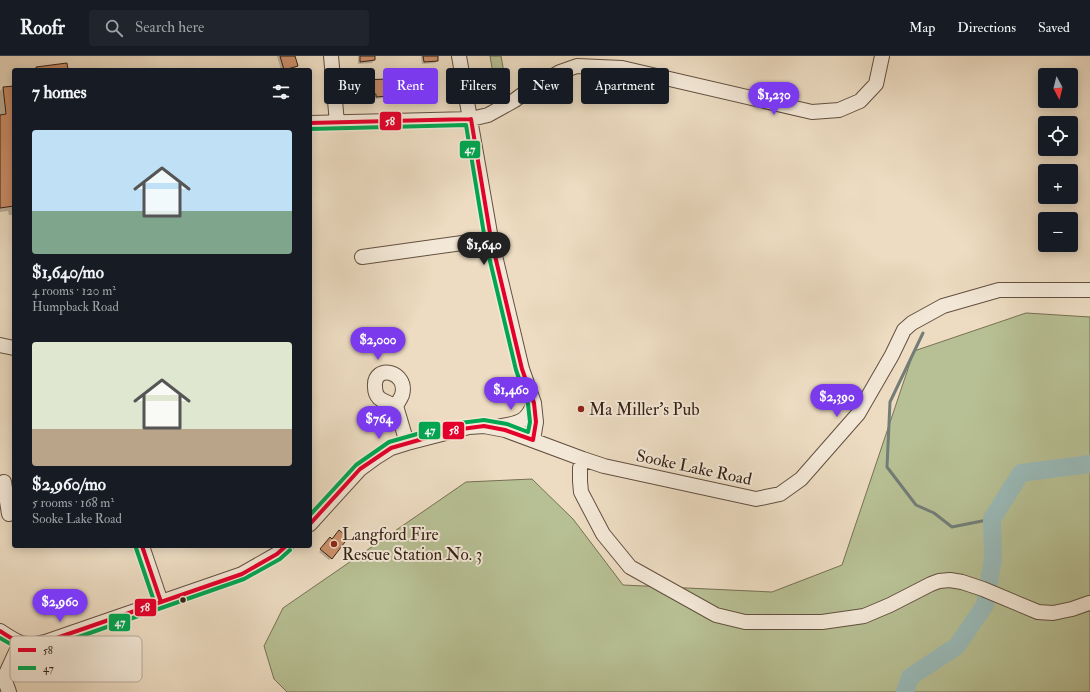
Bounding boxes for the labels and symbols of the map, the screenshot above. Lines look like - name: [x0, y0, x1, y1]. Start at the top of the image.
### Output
- north arrow: [1038, 68, 1078, 108]
- pin: $1,230: [741, 82, 807, 116]
- line badge: 58: [379, 111, 402, 131]
- text: 58: [385, 115, 396, 128]
- line badge: 47: [459, 140, 481, 159]
- text: 47: [464, 143, 476, 157]
- pin: $1,640: [451, 232, 517, 266]
- pin: $2,000: [345, 327, 411, 361]
- pin: $1,460: [478, 377, 544, 411]
- pin: $2,390: [804, 384, 870, 418]
- place label: Ma Miller’s Pub: [589, 399, 700, 420]
- marker: Ma Miller’s Pub: [576, 404, 586, 414]
- pin: $764: [355, 406, 403, 440]
- line badge: 47: [418, 421, 441, 440]
- line badge: 58: [442, 421, 465, 440]
- text: 47: [424, 424, 436, 438]
- text: 58: [449, 424, 460, 437]
- street label: Sooke Lake Road: [634, 445, 754, 490]
- place label: Langford Fire Rescue Station No. 3: [342, 524, 482, 565]
- marker: Langford Fire Rescue Station No. 3: [329, 539, 339, 549]
- pin: $2,960: [27, 589, 93, 623]
- unlabelled marker: [178, 595, 188, 605]
- line badge: 58: [134, 598, 157, 617]
- text: 58: [140, 601, 151, 614]
- line badge: 47: [108, 613, 131, 632]
- text: 47: [114, 616, 126, 630]
- legend: [10, 636, 142, 682]
- text: 58: [43, 644, 53, 657]
- text: 47: [43, 662, 54, 675]

